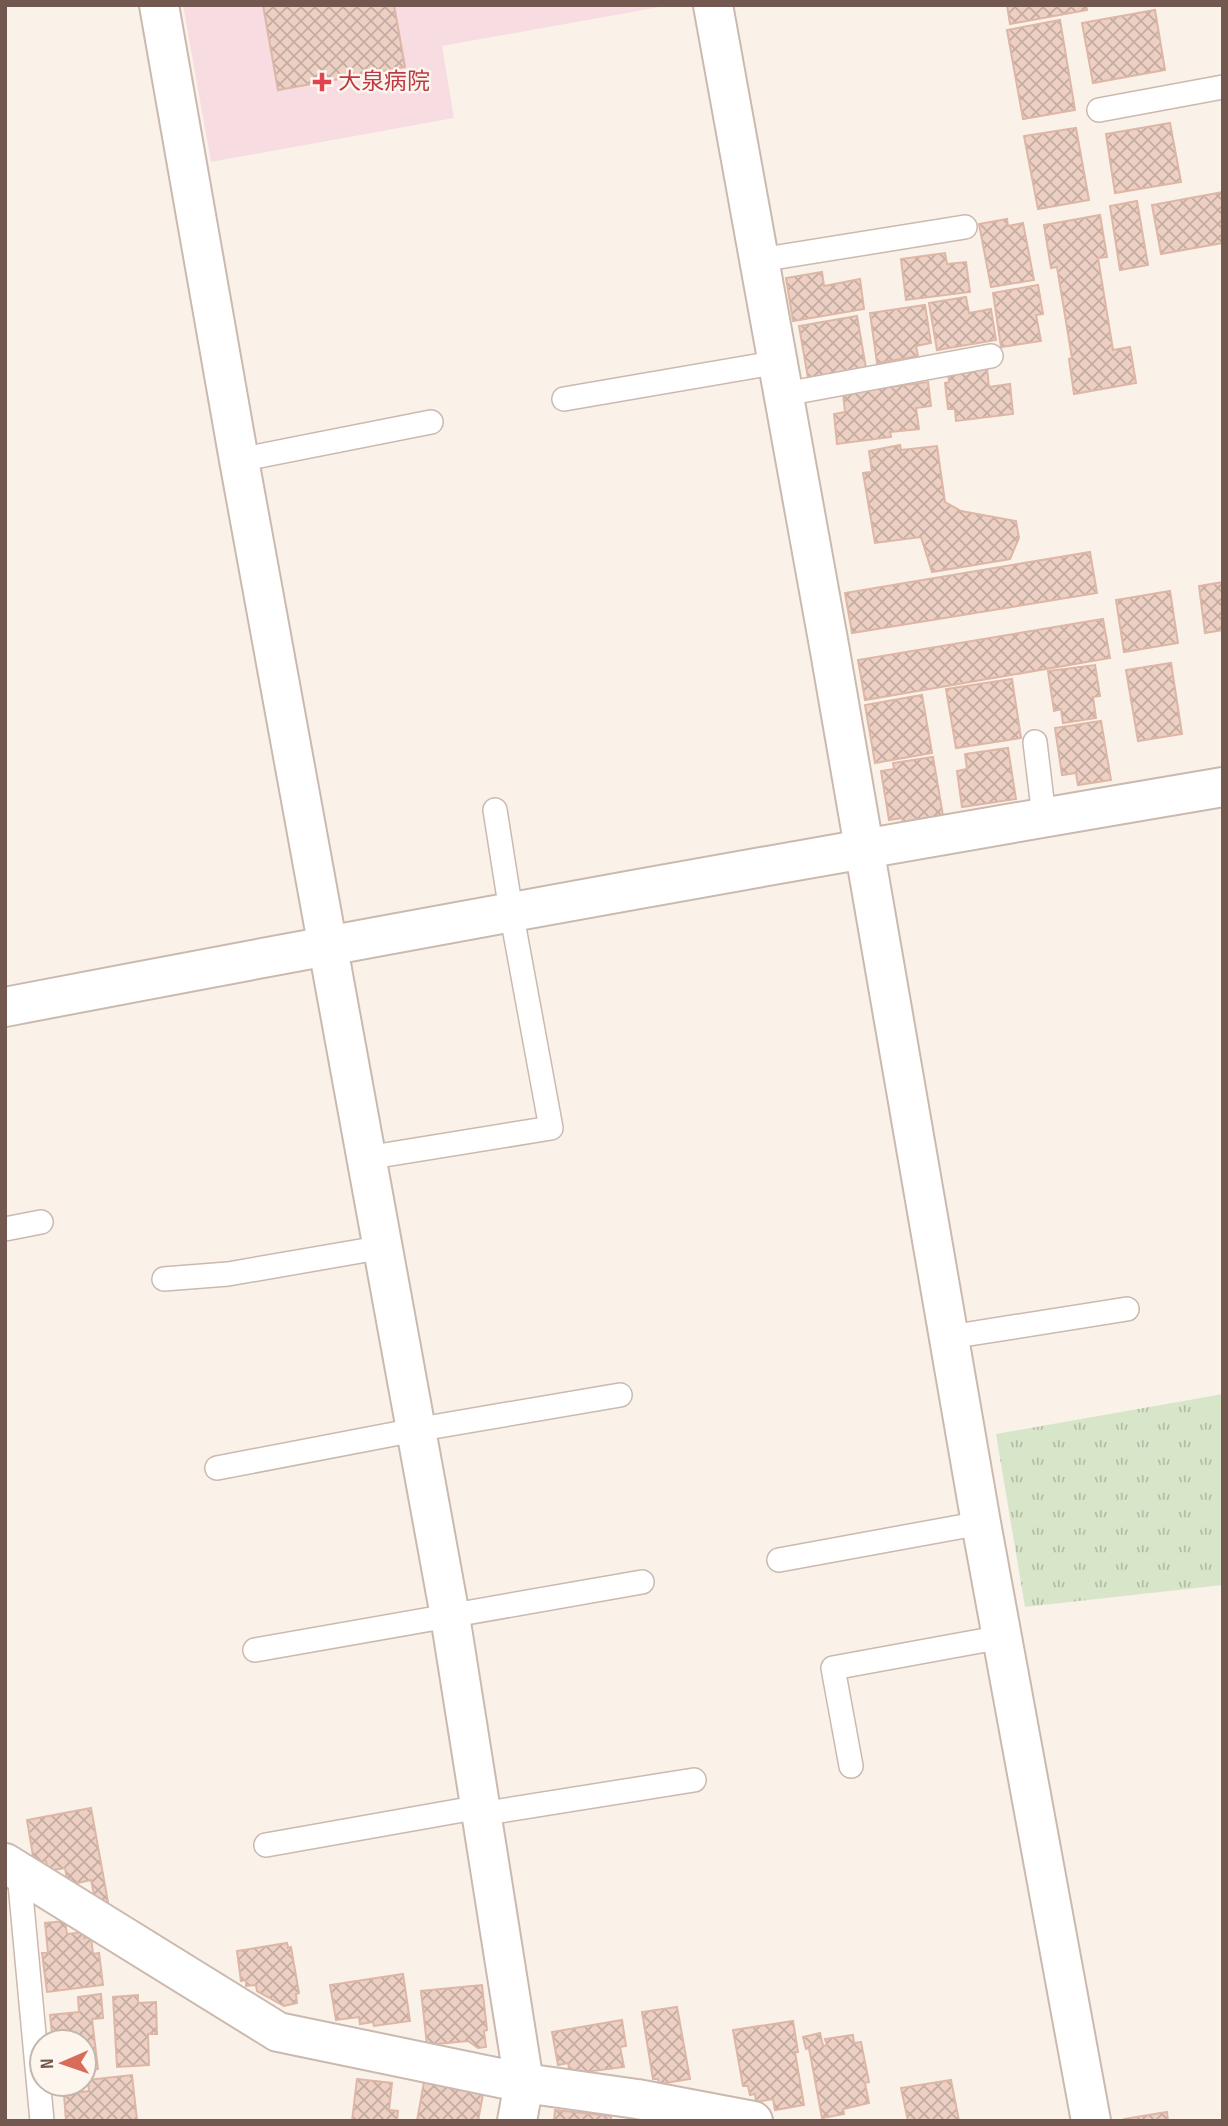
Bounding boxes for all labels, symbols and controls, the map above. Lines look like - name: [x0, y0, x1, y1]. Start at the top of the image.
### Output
- place label: 大泉病院: [338, 68, 430, 96]
- marker: 大泉病院: [312, 72, 332, 92]
- north arrow: [28, 2028, 98, 2098]
- text: N: [36, 2058, 59, 2069]

